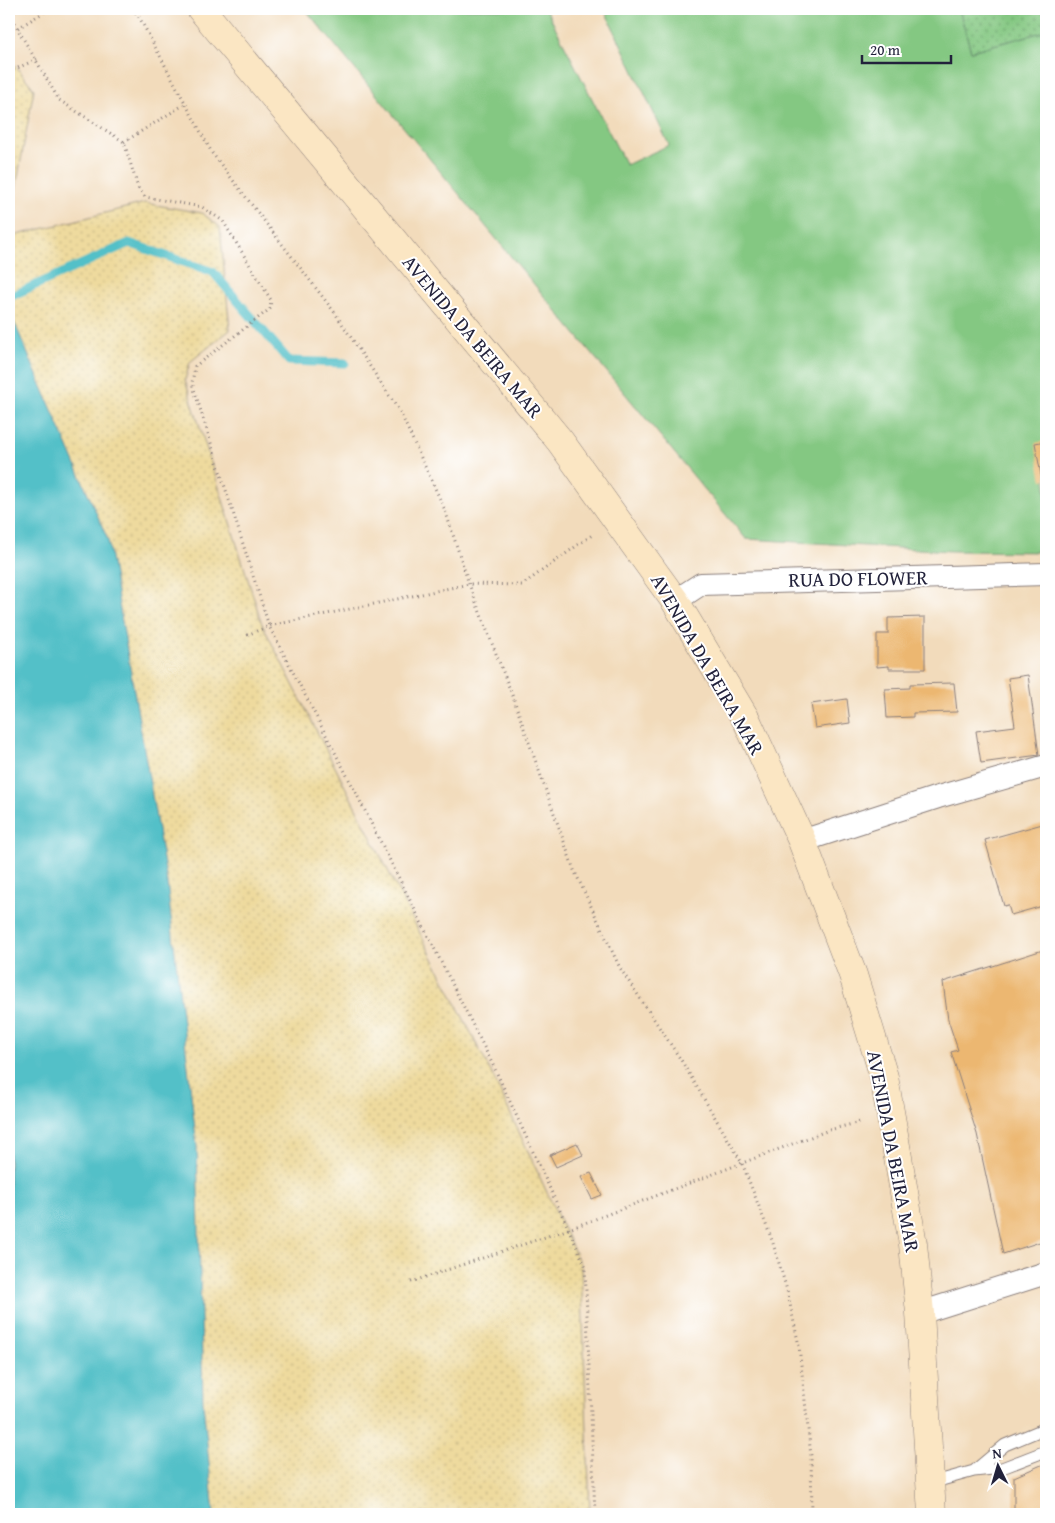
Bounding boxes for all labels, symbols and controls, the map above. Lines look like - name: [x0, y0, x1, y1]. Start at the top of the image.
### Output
- scale bar: [862, 32, 951, 64]
- text: 20 m: [870, 39, 901, 60]
- street label: AVENIDA DA BEIRA MAR: [396, 248, 550, 424]
- street label: RUA DO FLOWER: [788, 562, 928, 594]
- street label: AVENIDA DA BEIRA MAR: [644, 568, 772, 760]
- street label: AVENIDA DA BEIRA MAR: [860, 1048, 928, 1255]
- north arrow: [972, 1440, 1022, 1490]
- text: N: [991, 1443, 1003, 1463]

